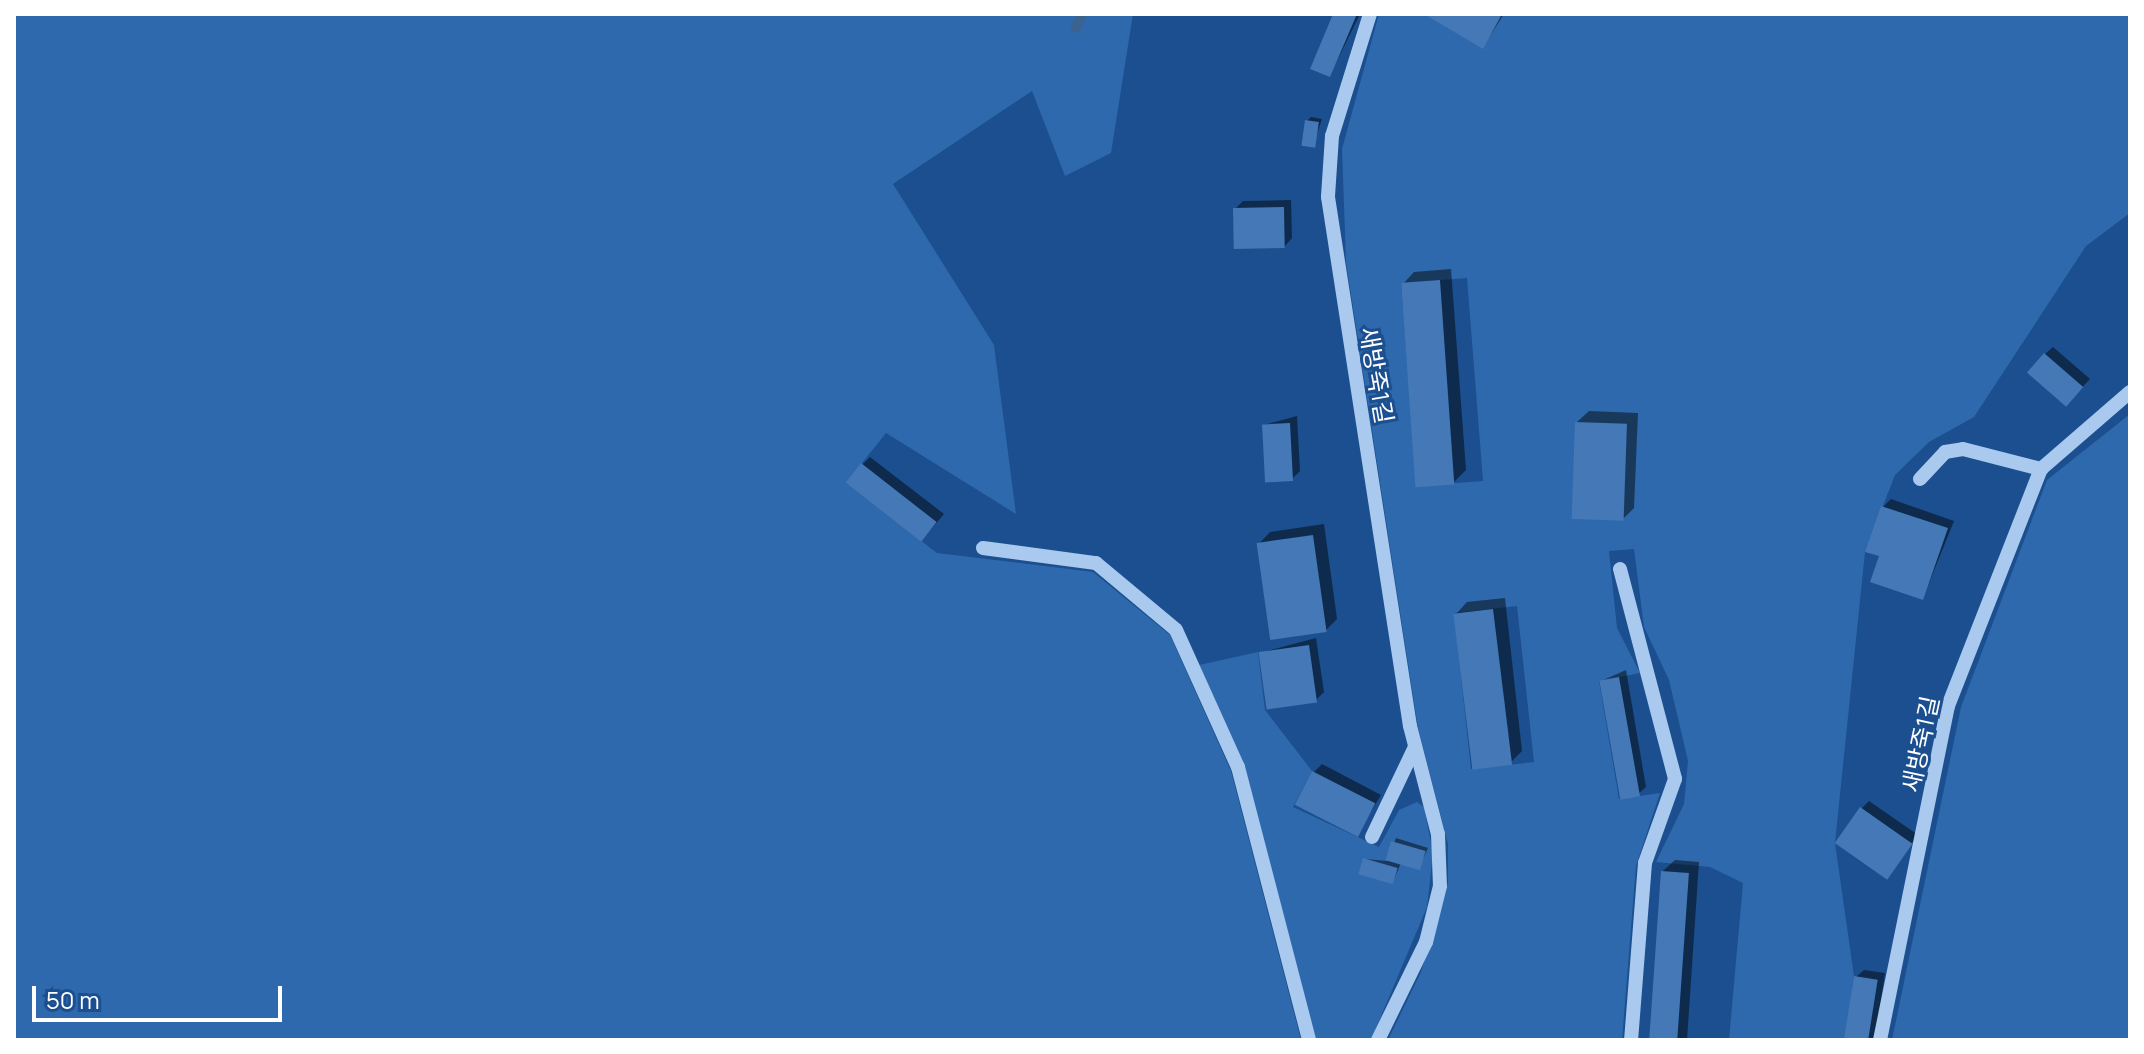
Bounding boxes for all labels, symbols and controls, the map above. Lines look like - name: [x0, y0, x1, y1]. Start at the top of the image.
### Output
- street label: 새방죽1길: [1354, 324, 1400, 426]
- street label: 새방죽1길: [1896, 693, 1944, 795]
- scale bar: [36, 970, 286, 1020]
- text: 50 m: [46, 983, 100, 1016]

